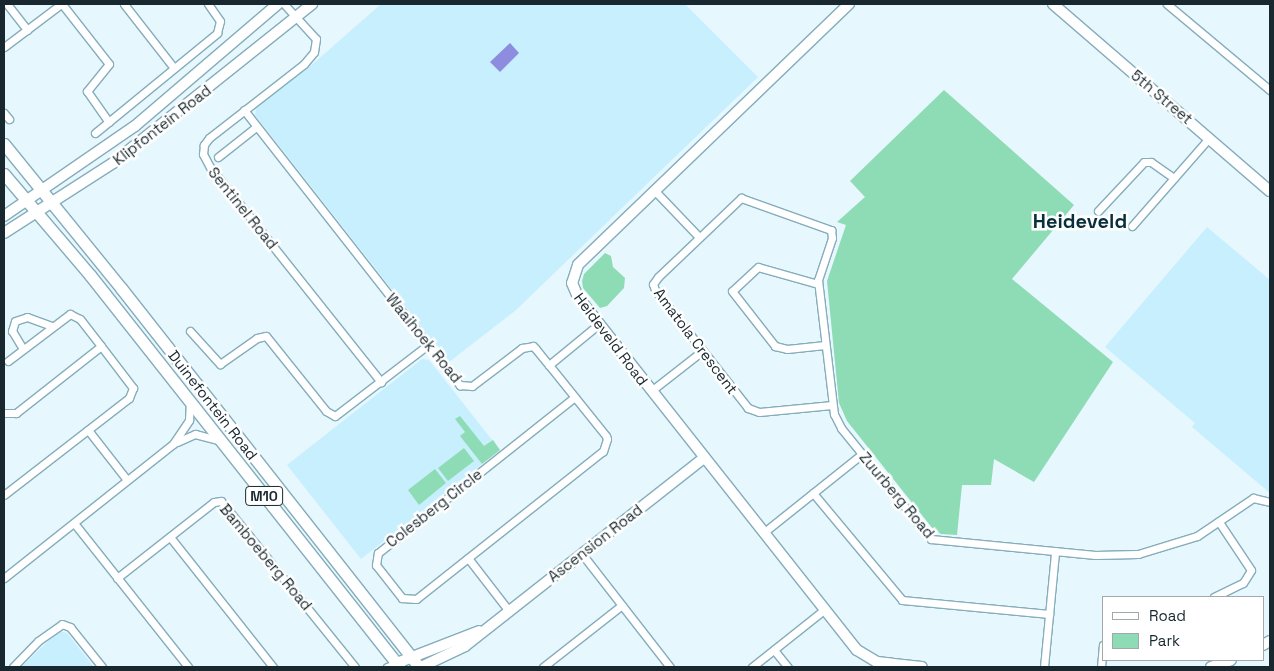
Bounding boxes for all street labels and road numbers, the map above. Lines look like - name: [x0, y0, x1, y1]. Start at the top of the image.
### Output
- street label: 5th Street: [1128, 66, 1196, 128]
- street label: Klipfontein Road: [109, 81, 215, 169]
- street label: Sentinel Road: [205, 163, 281, 253]
- street label: Amatola Crescent: [650, 284, 742, 398]
- street label: Heideveld Road: [570, 289, 652, 389]
- street label: Waaihoek Road: [382, 290, 466, 386]
- street label: Duinefontein Road: [165, 347, 261, 463]
- street label: Zuurberg Road: [856, 448, 938, 542]
- street label: Colesberg Circle: [382, 465, 486, 551]
- road number: M10: [244, 484, 284, 508]
- street label: Bamboeberg Road: [216, 500, 316, 614]
- street label: Ascension Road: [544, 500, 646, 586]

